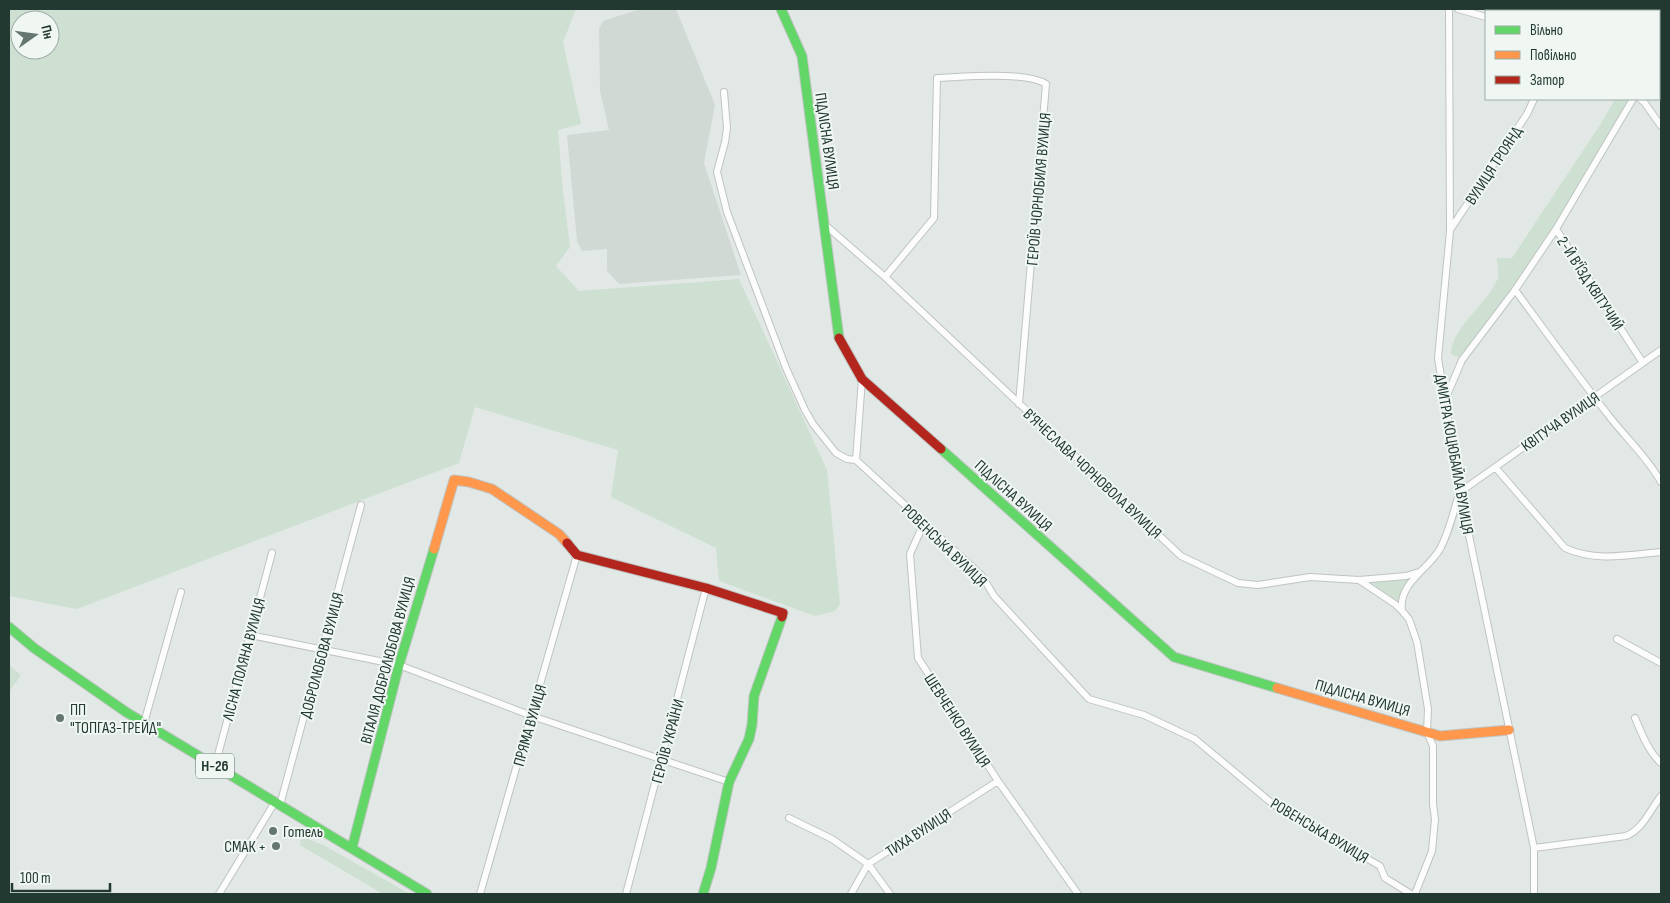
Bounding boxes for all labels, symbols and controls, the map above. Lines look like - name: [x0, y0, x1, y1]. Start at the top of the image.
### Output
- north arrow: [10, 10, 60, 60]
- legend: [1485, 10, 1660, 100]
- text: Вільно: [1530, 21, 1563, 40]
- text: Пн: [37, 23, 57, 41]
- text: Повільно: [1530, 46, 1576, 65]
- text: Затор: [1530, 71, 1564, 90]
- street label: ПІДЛІСНА ВУЛИЦЯ: [810, 91, 843, 191]
- street label: ГЕРОЇВ ЧОРНОБИЛЯ ВУЛИЦЯ: [1023, 112, 1056, 266]
- street label: ВУЛИЦЯ ТРОЯНД: [1462, 123, 1527, 209]
- street label: 2-Й В'ЇЗД КВІТУЧИЙ: [1552, 233, 1627, 334]
- street label: ДМИТРА КОЦЮБАЙЛА ВУЛИЦЯ: [1430, 373, 1477, 536]
- street label: КВІТУЧА ВУЛИЦЯ: [1518, 388, 1604, 456]
- street label: В'ЯЧЕСЛАВА ЧОРНОВОЛА ВУЛИЦЯ: [1019, 405, 1165, 543]
- street label: ПІДЛІСНА ВУЛИЦЯ: [970, 456, 1056, 536]
- street label: РОВЕНСЬКА ВУЛИЦЯ: [897, 501, 991, 592]
- street label: ВІТАЛІЯ ДОБРОЛЮБОВА ВУЛИЦЯ: [357, 575, 420, 746]
- street label: ДОБРОЛЮБОВА ВУЛИЦЯ: [297, 591, 348, 720]
- street label: ЛІСНА ПОЛЯНА ВУЛИЦЯ: [219, 596, 270, 724]
- street label: ШЕВЧЕНКО ВУЛИЦЯ: [919, 670, 994, 771]
- street label: ПІДЛІСНА ВУЛИЦЯ: [1313, 676, 1412, 721]
- street label: ПРЯМА ВУЛИЦЯ: [510, 682, 551, 769]
- street label: ГЕРОЇВ УКРАЇНИ: [648, 697, 689, 786]
- place label: ПП "ТОПГАЗ-ТРЕЙД": [70, 701, 161, 738]
- marker: ПП "ТОПГАЗ-ТРЕЙД": [54, 712, 66, 724]
- road number: Н-26: [196, 754, 234, 778]
- street label: РОВЕНСЬКА ВУЛИЦЯ: [1267, 794, 1372, 868]
- street label: ТИХА ВУЛИЦЯ: [883, 805, 955, 861]
- place label: Готель: [283, 823, 323, 842]
- marker: Готель: [267, 825, 279, 837]
- place label: СМАК +: [224, 838, 266, 857]
- marker: СМАК +: [270, 840, 282, 852]
- scale bar: [12, 860, 110, 892]
- text: 100 m: [20, 869, 51, 888]

